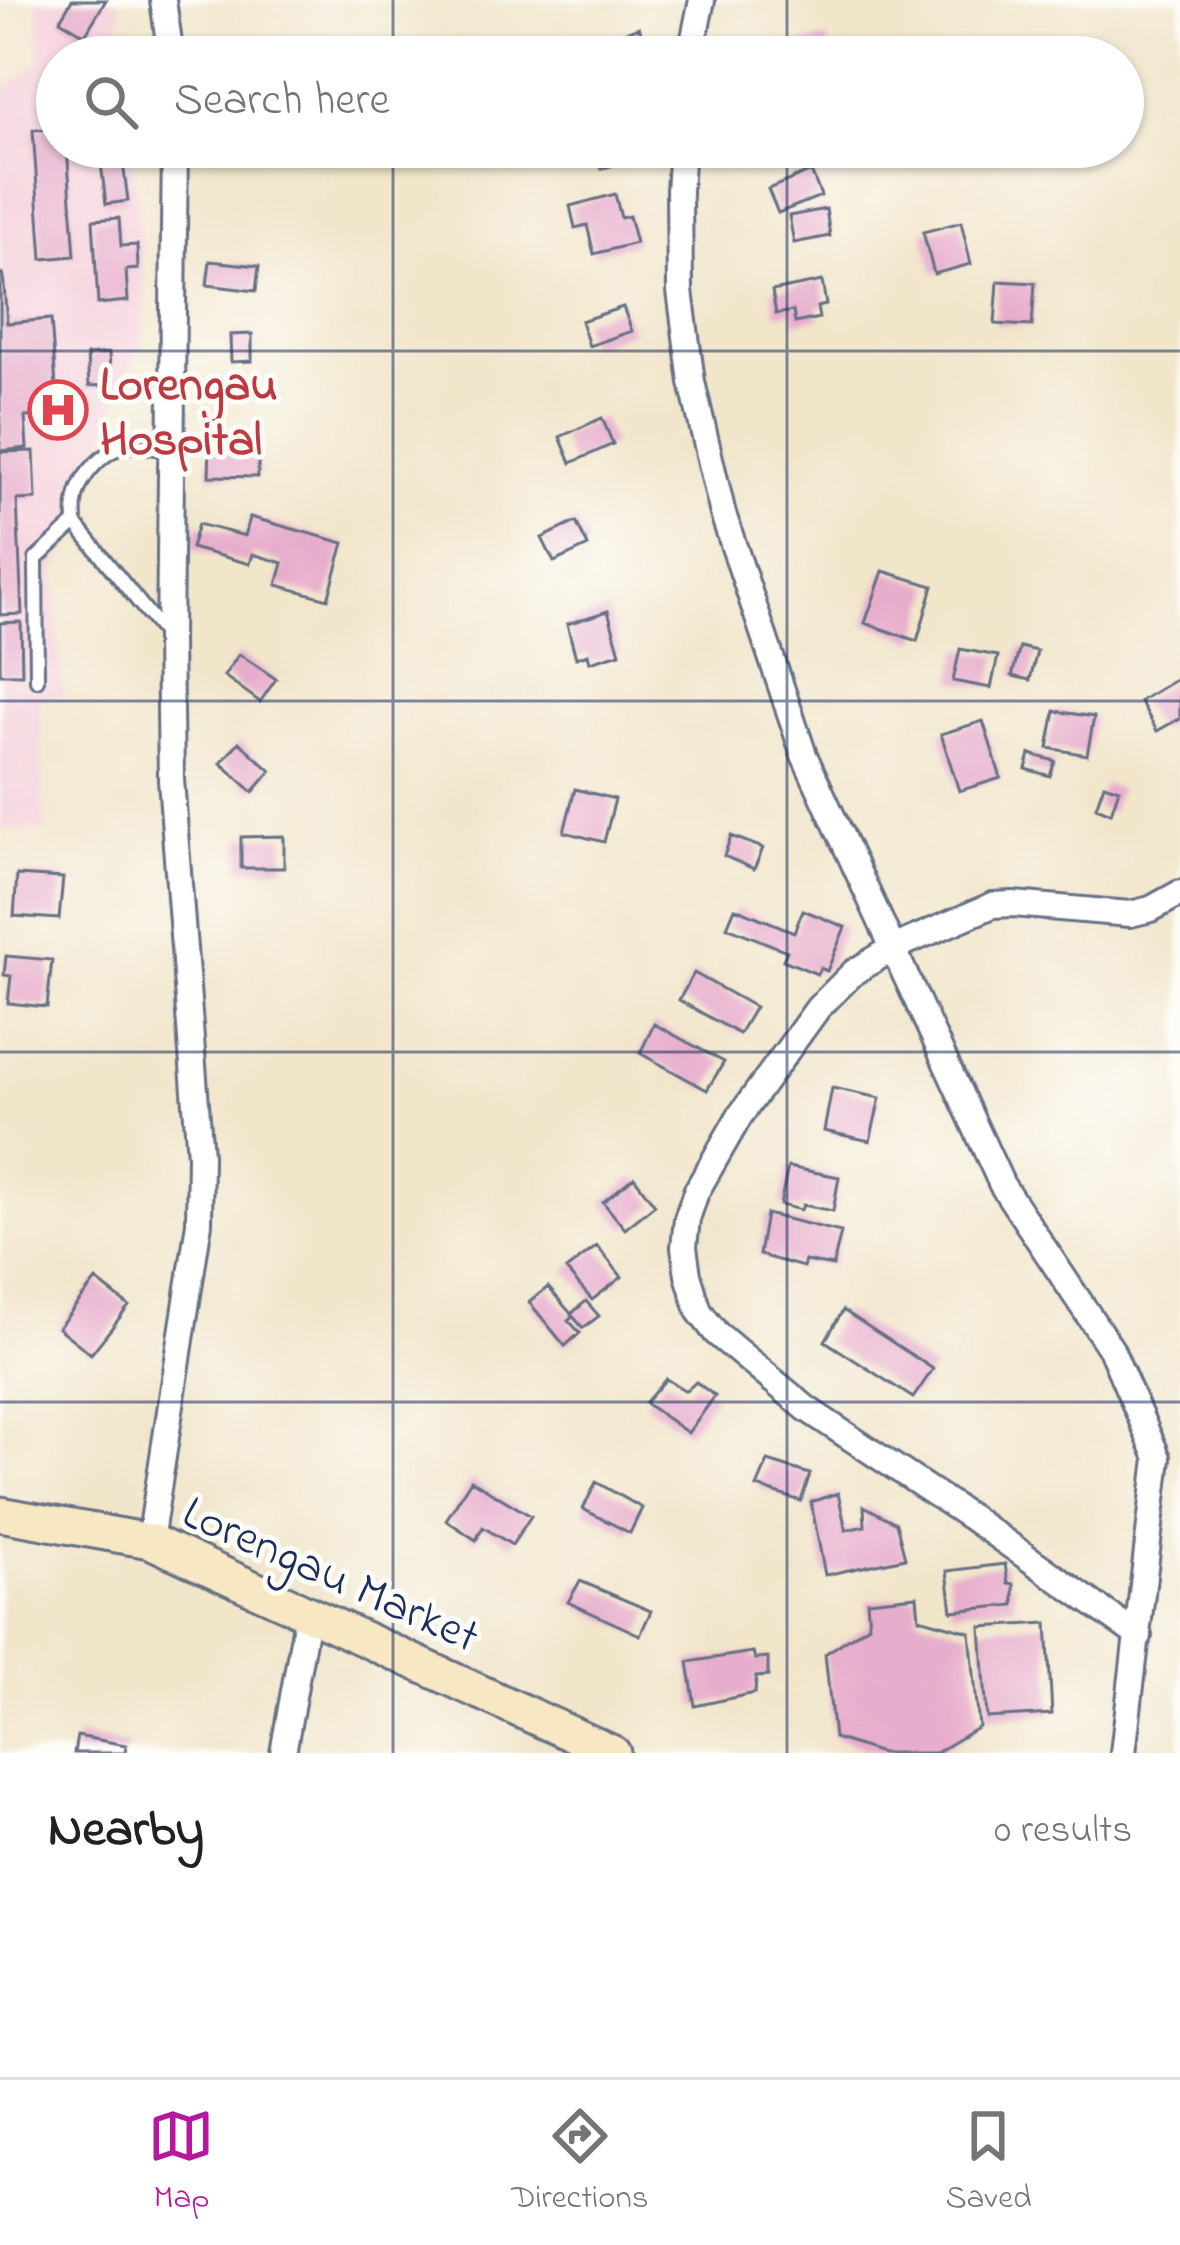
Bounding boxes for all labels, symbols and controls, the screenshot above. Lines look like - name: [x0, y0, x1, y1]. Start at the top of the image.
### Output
- search box: [36, 36, 1144, 168]
- icon: search: [78, 69, 144, 135]
- text: Search here: [174, 69, 390, 135]
- place label: Lorengau Hospital: [100, 352, 278, 477]
- hospital icon: Lorengau Hospital: [27, 379, 89, 441]
- street label: Lorengau Market: [170, 1480, 490, 1674]
- text: Nearby: [48, 1794, 204, 1869]
- text: 0 results: [994, 1803, 1132, 1860]
- tab: Map: [148, 2103, 214, 2223]
- tab: Directions: [511, 2103, 649, 2223]
- tab: Saved: [945, 2103, 1032, 2223]

